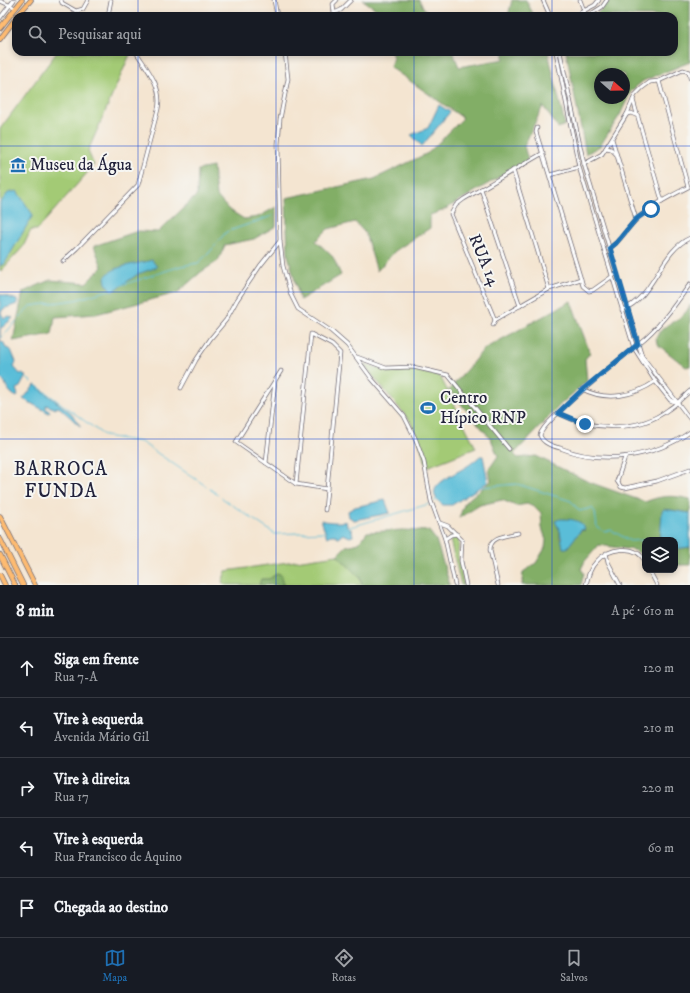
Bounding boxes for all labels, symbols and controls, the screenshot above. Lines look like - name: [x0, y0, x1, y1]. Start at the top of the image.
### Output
- search box: [12, 12, 678, 56]
- icon: search: [26, 23, 48, 45]
- text: Pesquisar aqui: [58, 25, 141, 44]
- north arrow: [594, 68, 630, 104]
- place label: Museu da Água: [30, 153, 133, 176]
- museum icon: Museu da Água: [9, 156, 27, 174]
- route start: [642, 200, 660, 218]
- street label: RUA 14: [463, 231, 505, 290]
- place label: Centro Hípico RNP: [440, 387, 526, 429]
- sports icon: Centro Hípico RNP: [419, 399, 437, 417]
- route end: [576, 415, 594, 433]
- district label: BARROCA FUNDA: [14, 458, 108, 503]
- map controls: [642, 537, 678, 573]
- button: layers: [642, 537, 678, 573]
- text: 8 min: [16, 600, 54, 622]
- text: A pé · 610 m: [611, 603, 674, 619]
- text: Siga em frente: [54, 650, 139, 669]
- icon: ahead: [16, 657, 38, 679]
- text: 120 m: [643, 660, 674, 676]
- text: Rua 7-A: [54, 669, 98, 685]
- text: Vire à esquerda: [54, 710, 143, 729]
- icon: left: [16, 717, 38, 739]
- text: 210 m: [643, 720, 674, 736]
- text: Avenida Mário Gil: [54, 729, 149, 745]
- text: Vire à direita: [54, 770, 130, 789]
- icon: right: [16, 777, 38, 799]
- text: 220 m: [642, 780, 674, 796]
- text: Rua 17: [54, 789, 89, 805]
- text: Vire à esquerda: [54, 830, 143, 849]
- icon: left: [16, 837, 38, 859]
- text: 60 m: [648, 840, 674, 856]
- text: Rua Francisco de Aquino: [54, 849, 182, 865]
- icon: arrive: [16, 897, 38, 919]
- text: Chegada ao destino: [54, 898, 168, 917]
- tab: Mapa: [102, 947, 127, 985]
- tab: Rotas: [331, 947, 356, 985]
- tab: Salvos: [560, 947, 588, 985]

